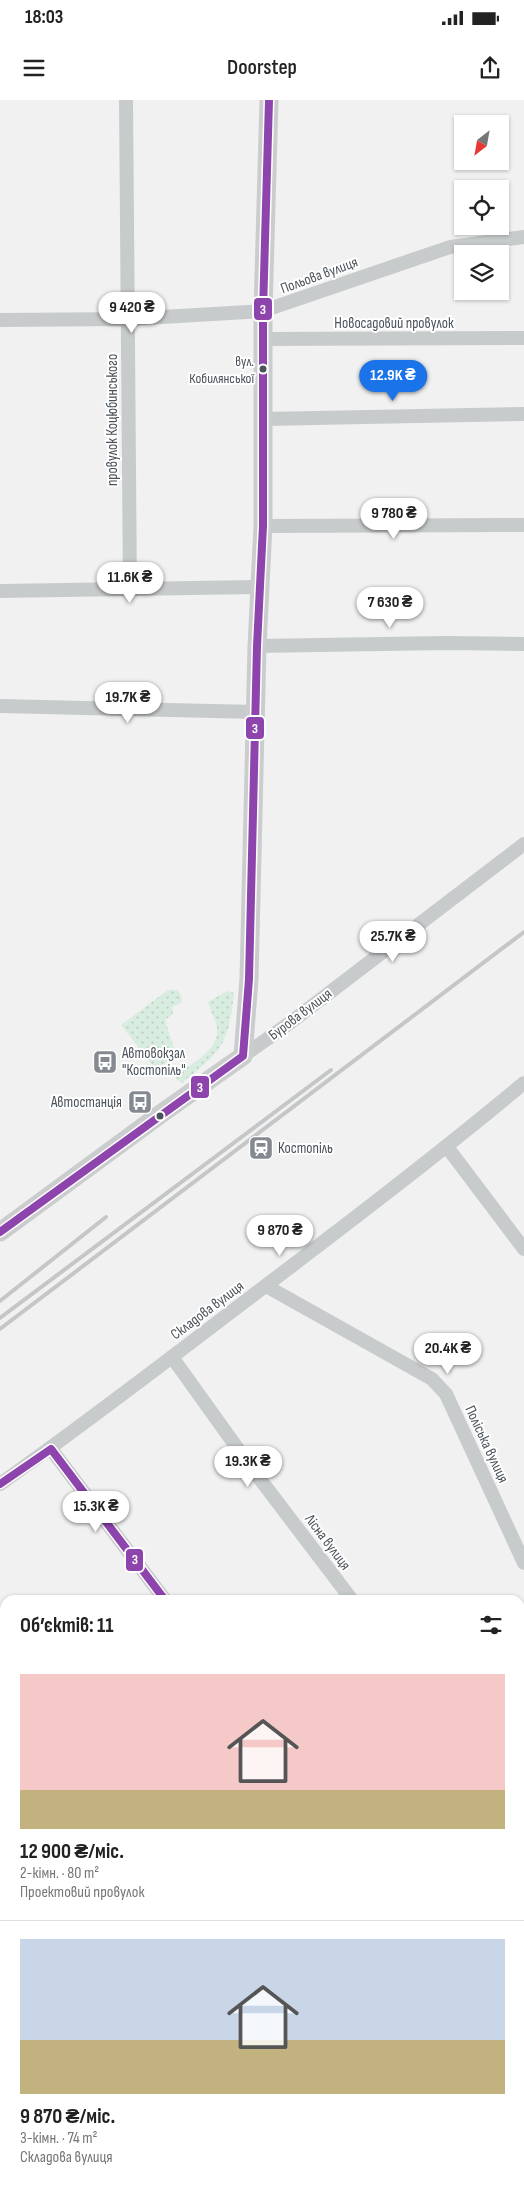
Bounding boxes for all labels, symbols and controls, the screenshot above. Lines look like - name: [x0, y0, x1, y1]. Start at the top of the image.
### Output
- text: 18:03: [25, 6, 63, 29]
- icon: menu: [20, 54, 48, 82]
- text: Doorstep: [227, 54, 297, 81]
- icon: share: [476, 54, 504, 82]
- north arrow: [454, 115, 509, 170]
- map controls: [454, 115, 509, 300]
- button: locate: [454, 180, 509, 235]
- button: layers: [454, 245, 509, 300]
- street label: Польова вулиця: [278, 253, 361, 298]
- pin: 9 420 ₴: [86, 292, 178, 334]
- line badge: 3: [253, 297, 273, 321]
- text: 9 420 ₴: [109, 298, 155, 317]
- text: 3: [260, 301, 266, 318]
- street label: Новосадовий провулок: [334, 314, 454, 333]
- place label: вул. Кобилянської: [189, 353, 254, 387]
- street label: провулок Коцюбинського: [103, 354, 122, 486]
- pin: 12.9K ₴: [347, 360, 439, 402]
- marker: вул. Кобилянської: [258, 364, 268, 374]
- text: 12.9K ₴: [370, 366, 416, 385]
- pin: 9 780 ₴: [348, 498, 440, 540]
- text: 9 780 ₴: [371, 504, 417, 523]
- pin: 11.6K ₴: [84, 562, 176, 604]
- text: 11.6K ₴: [108, 568, 152, 587]
- pin: 7 630 ₴: [344, 586, 436, 629]
- text: 7 630 ₴: [368, 593, 412, 612]
- pin: 19.7K ₴: [82, 682, 174, 724]
- text: 19.7K ₴: [106, 688, 150, 707]
- line badge: 3: [245, 716, 265, 740]
- text: 3: [252, 720, 258, 737]
- pin: 25.7K ₴: [347, 920, 439, 963]
- text: 25.7K ₴: [370, 927, 416, 946]
- street label: Бурова вулиця: [265, 984, 336, 1044]
- place label: Автовокзал "Костопіль": [121, 1044, 186, 1080]
- bus stop icon: Автовокзал "Костопіль": [92, 1049, 118, 1075]
- line badge: 3: [190, 1075, 210, 1099]
- text: 3: [197, 1079, 203, 1096]
- bus stop icon: Автостанція: [127, 1089, 153, 1115]
- place label: Автостанція: [50, 1093, 122, 1112]
- unlabelled marker: [155, 1111, 165, 1121]
- station icon: Костопіль: [248, 1135, 274, 1161]
- place label: Костопіль: [278, 1139, 333, 1158]
- pin: 9 870 ₴: [234, 1214, 326, 1257]
- text: 9 870 ₴: [257, 1221, 303, 1240]
- street label: Складова вулиця: [167, 1277, 248, 1344]
- pin: 20.4K ₴: [402, 1332, 494, 1375]
- text: 20.4K ₴: [425, 1339, 471, 1358]
- street label: Поліська вулиця: [460, 1402, 513, 1486]
- pin: 19.3K ₴: [202, 1446, 294, 1488]
- text: 19.3K ₴: [225, 1452, 271, 1471]
- pin: 15.3K ₴: [50, 1490, 142, 1533]
- text: 15.3K ₴: [73, 1497, 119, 1516]
- street label: Лісна вулиця: [300, 1510, 355, 1574]
- line badge: 3: [125, 1548, 144, 1572]
- text: 3: [132, 1551, 138, 1568]
- icon: filters: [477, 1611, 505, 1639]
- text: Об’єктів: 11: [20, 1613, 113, 1638]
- icon: home: [218, 1706, 308, 1796]
- text: 12 900 ₴/міс.: [20, 1839, 124, 1864]
- text: 2-кімн. · 80 m²: [20, 1864, 99, 1883]
- text: Проектовий провулок: [20, 1883, 144, 1902]
- icon: home: [218, 1972, 308, 2062]
- text: 9 870 ₴/міс.: [20, 2104, 115, 2129]
- text: 3-кімн. · 74 m²: [20, 2129, 97, 2148]
- text: Складова вулиця: [20, 2148, 113, 2167]

